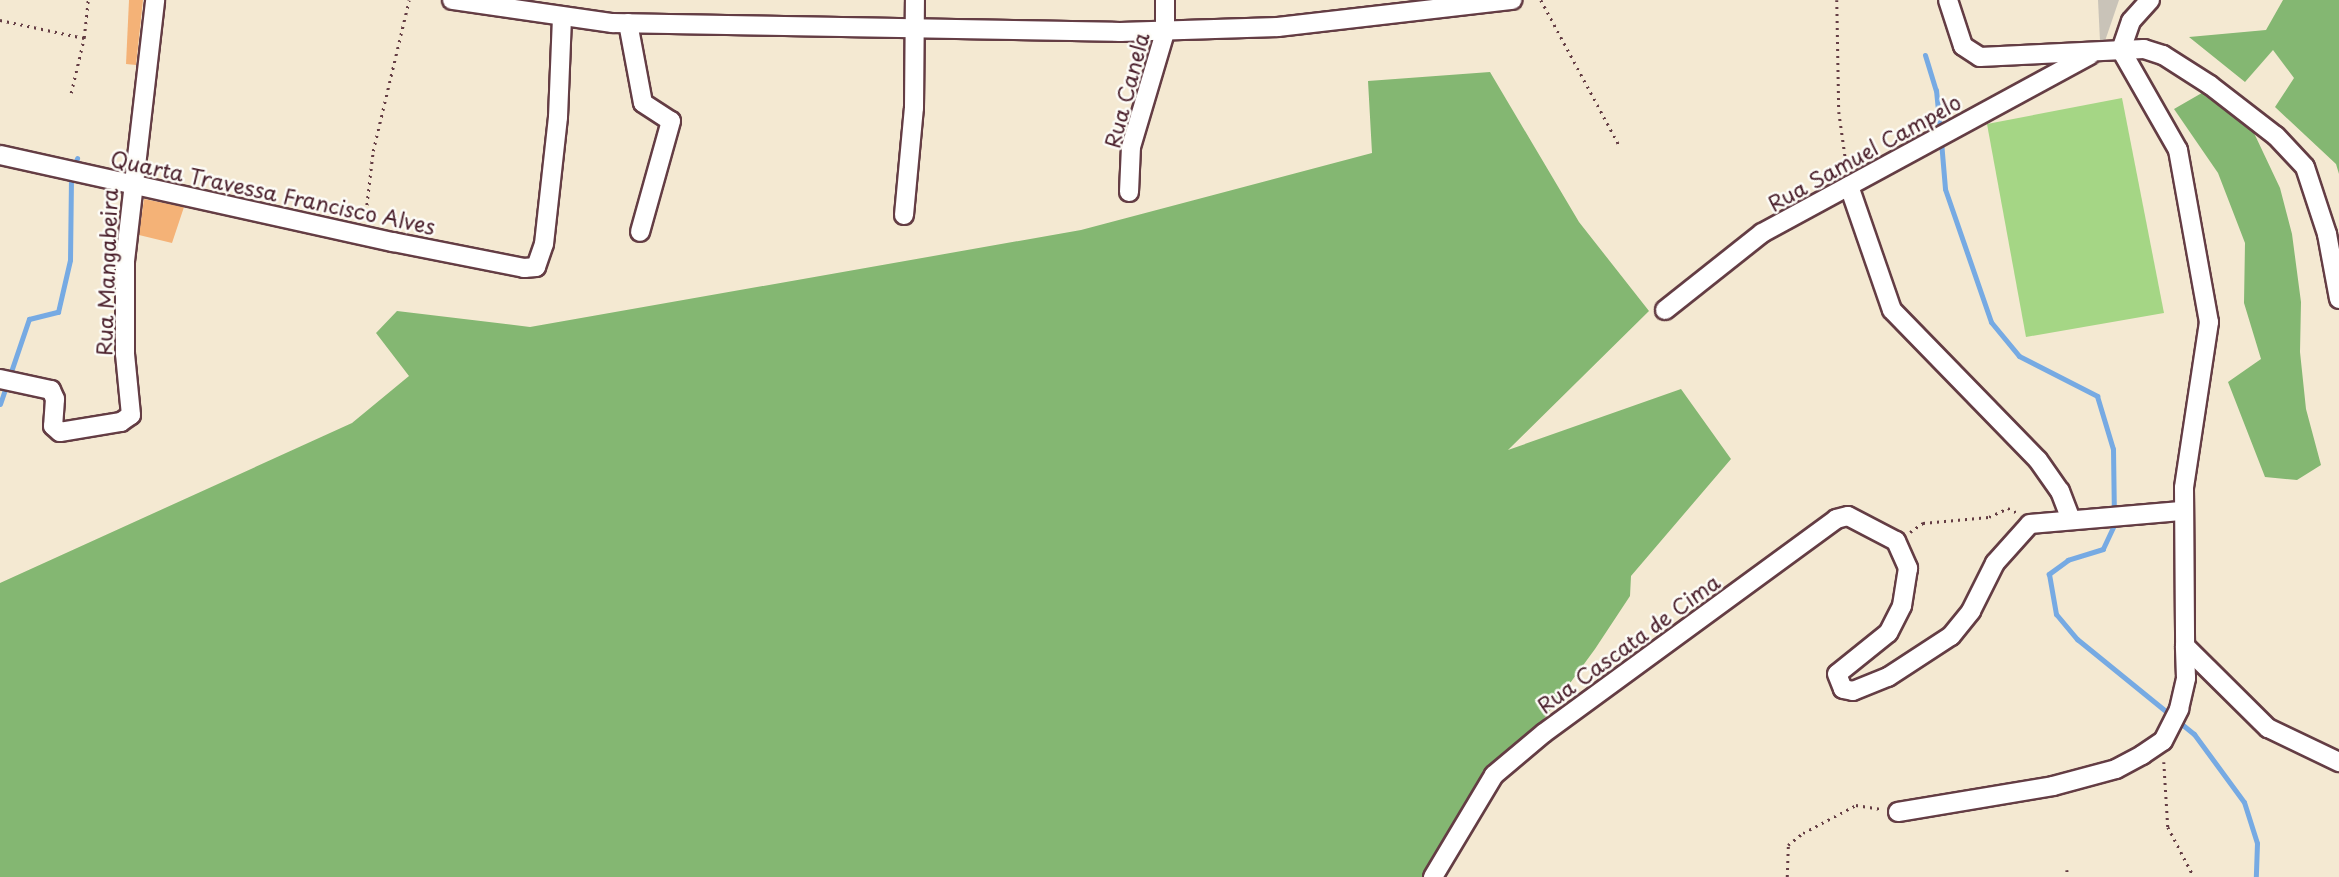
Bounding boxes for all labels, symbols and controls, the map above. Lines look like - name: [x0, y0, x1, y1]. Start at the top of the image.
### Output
- street label: Rua Canela: [1099, 30, 1153, 150]
- street label: Rua Samuel Campelo: [1762, 88, 1966, 216]
- street label: Quarta Travessa Francisco Alves: [108, 145, 438, 239]
- street label: Rua Mangabeira: [90, 188, 122, 356]
- street label: Rua Cascata de Cima: [1531, 567, 1725, 719]

